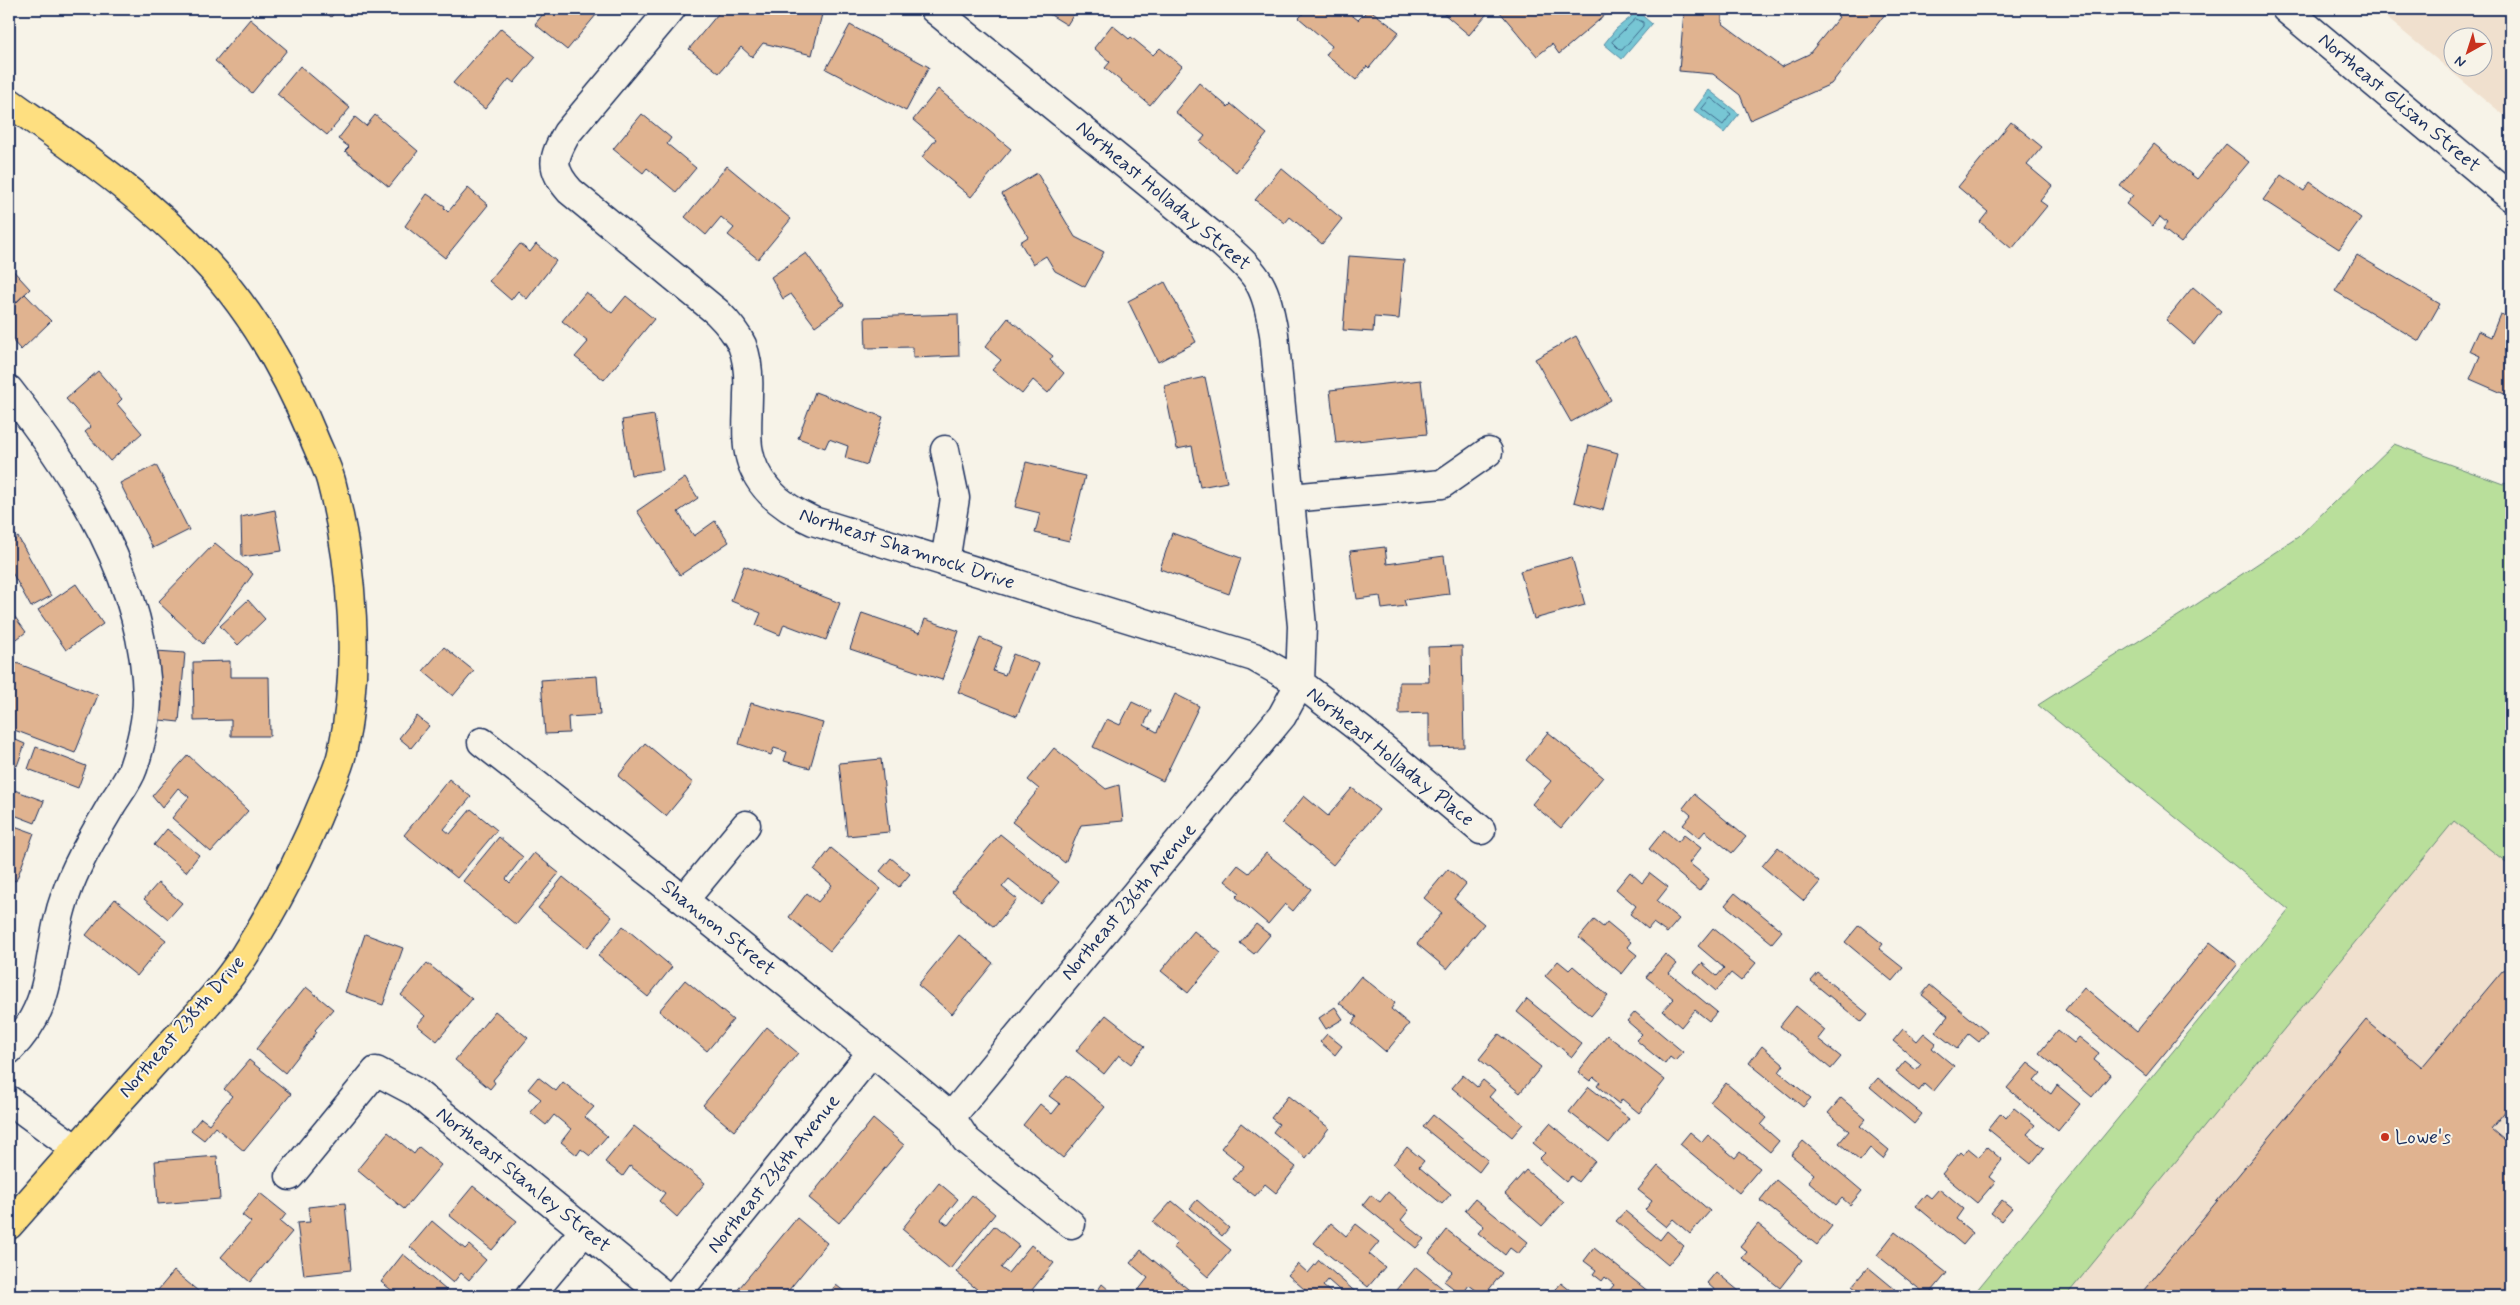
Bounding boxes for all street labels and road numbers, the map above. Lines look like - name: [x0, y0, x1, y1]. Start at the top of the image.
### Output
- street label: Northeast Glisan Street: [2313, 29, 2485, 177]
- street label: Northeast Holladay Street: [1070, 115, 1256, 277]
- street label: Northeast Shamrock Drive: [796, 501, 1018, 597]
- street label: Northeast Holladay Place: [1300, 681, 1480, 833]
- street label: Northeast 236th Avenue: [1055, 817, 1203, 986]
- street label: Shannon Street: [655, 873, 781, 983]
- street label: Northeast 238th Drive: [113, 950, 251, 1104]
- street label: Northeast 236th Avenue: [701, 1089, 847, 1259]
- street label: Northeast Stanley Street: [430, 1101, 616, 1259]

